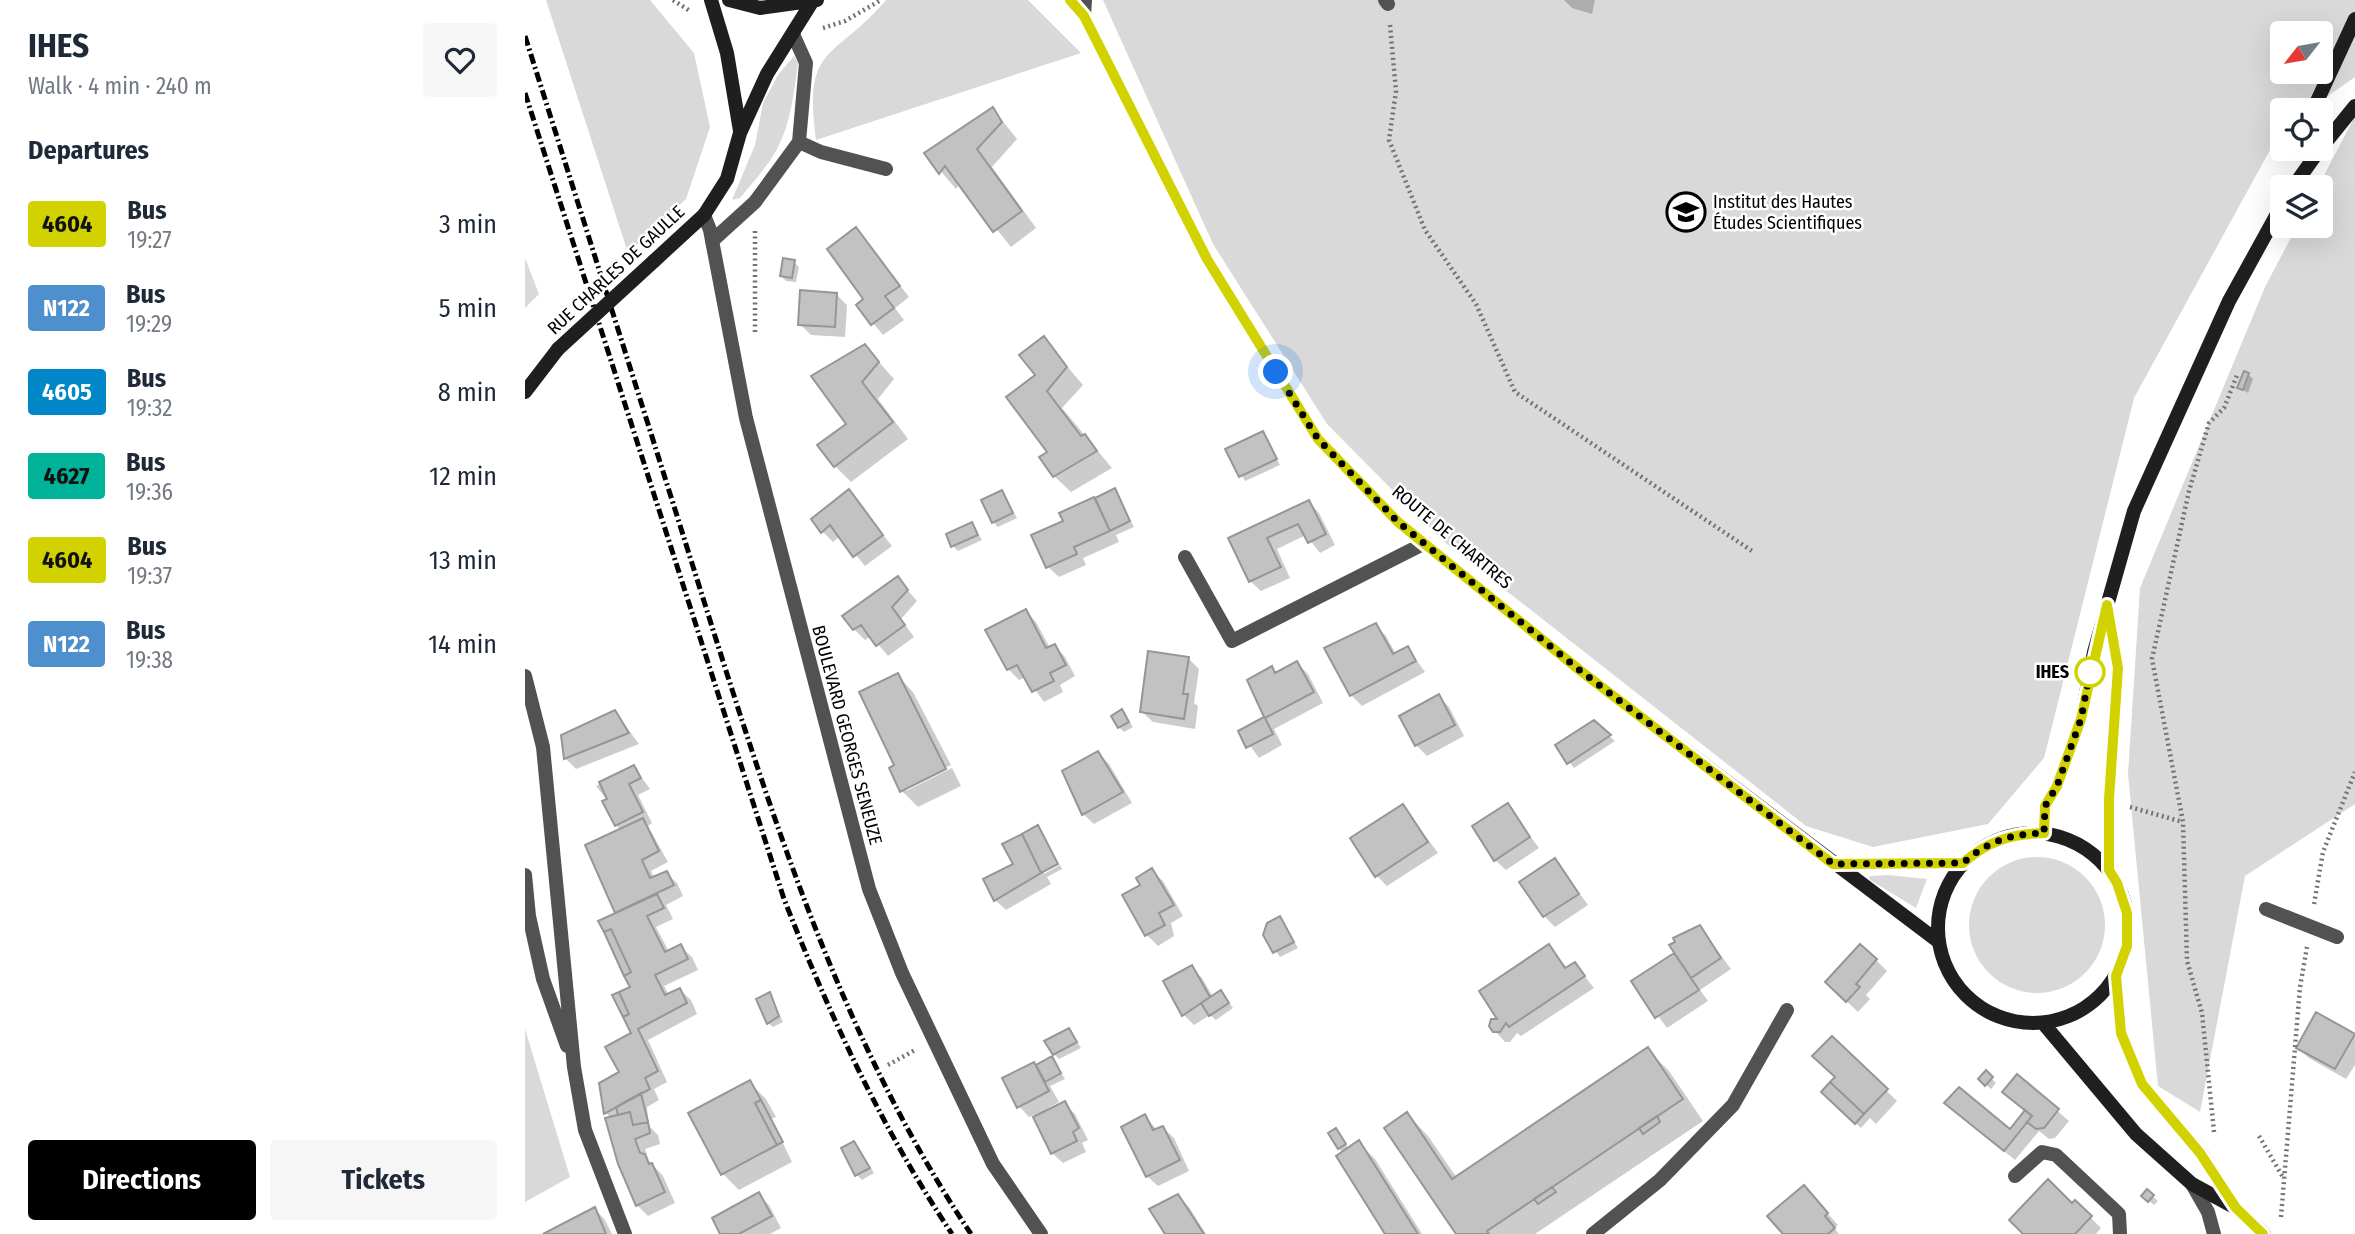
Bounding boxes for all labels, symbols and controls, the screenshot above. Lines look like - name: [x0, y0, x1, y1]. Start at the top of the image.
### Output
- north arrow: [2270, 21, 2333, 84]
- map controls: [2270, 21, 2333, 238]
- button: heart: [423, 23, 497, 97]
- text: IHES: [28, 26, 89, 66]
- text: Walk · 4 min · 240 m: [28, 72, 212, 100]
- button: locate: [2270, 98, 2333, 161]
- text: Departures: [28, 135, 149, 166]
- button: layers: [2270, 175, 2333, 238]
- school or university icon: Institut des Hautes Études Scientifiques: [1665, 191, 1707, 233]
- place label: Institut des Hautes Études Scientifiques: [1713, 191, 1862, 234]
- text: Bus: [127, 195, 167, 226]
- street label: RUE CHARLES DE GAULLE: [543, 201, 689, 339]
- text: 3 min: [439, 209, 497, 240]
- text: 4604: [42, 210, 92, 238]
- text: 19:27: [127, 226, 172, 254]
- text: Bus: [126, 279, 165, 310]
- text: 5 min: [439, 293, 497, 324]
- text: N122: [43, 294, 90, 322]
- text: 19:29: [126, 310, 172, 338]
- your location: [1258, 354, 1293, 389]
- text: Bus: [127, 363, 166, 394]
- text: 8 min: [438, 377, 497, 408]
- text: 4605: [42, 378, 92, 406]
- text: 19:32: [127, 394, 172, 422]
- text: Bus: [126, 447, 165, 478]
- text: 12 min: [429, 461, 497, 492]
- text: 4627: [44, 462, 89, 490]
- text: 19:36: [126, 478, 173, 506]
- street label: ROUTE DE CHARTRES: [1387, 480, 1517, 594]
- text: Bus: [127, 531, 167, 562]
- text: 13 min: [429, 545, 497, 576]
- text: 4604: [42, 546, 92, 574]
- text: 19:37: [127, 562, 172, 590]
- text: Bus: [126, 615, 165, 646]
- street label: BOULEVARD GEORGES SENEUZE: [807, 623, 887, 847]
- text: 14 min: [428, 629, 497, 660]
- text: N122: [43, 630, 90, 658]
- text: 19:38: [126, 646, 173, 674]
- marker: IHES: [2075, 657, 2105, 687]
- place label: IHES: [2036, 661, 2069, 683]
- button: Directions: [28, 1140, 256, 1220]
- button: Tickets: [270, 1140, 497, 1220]

